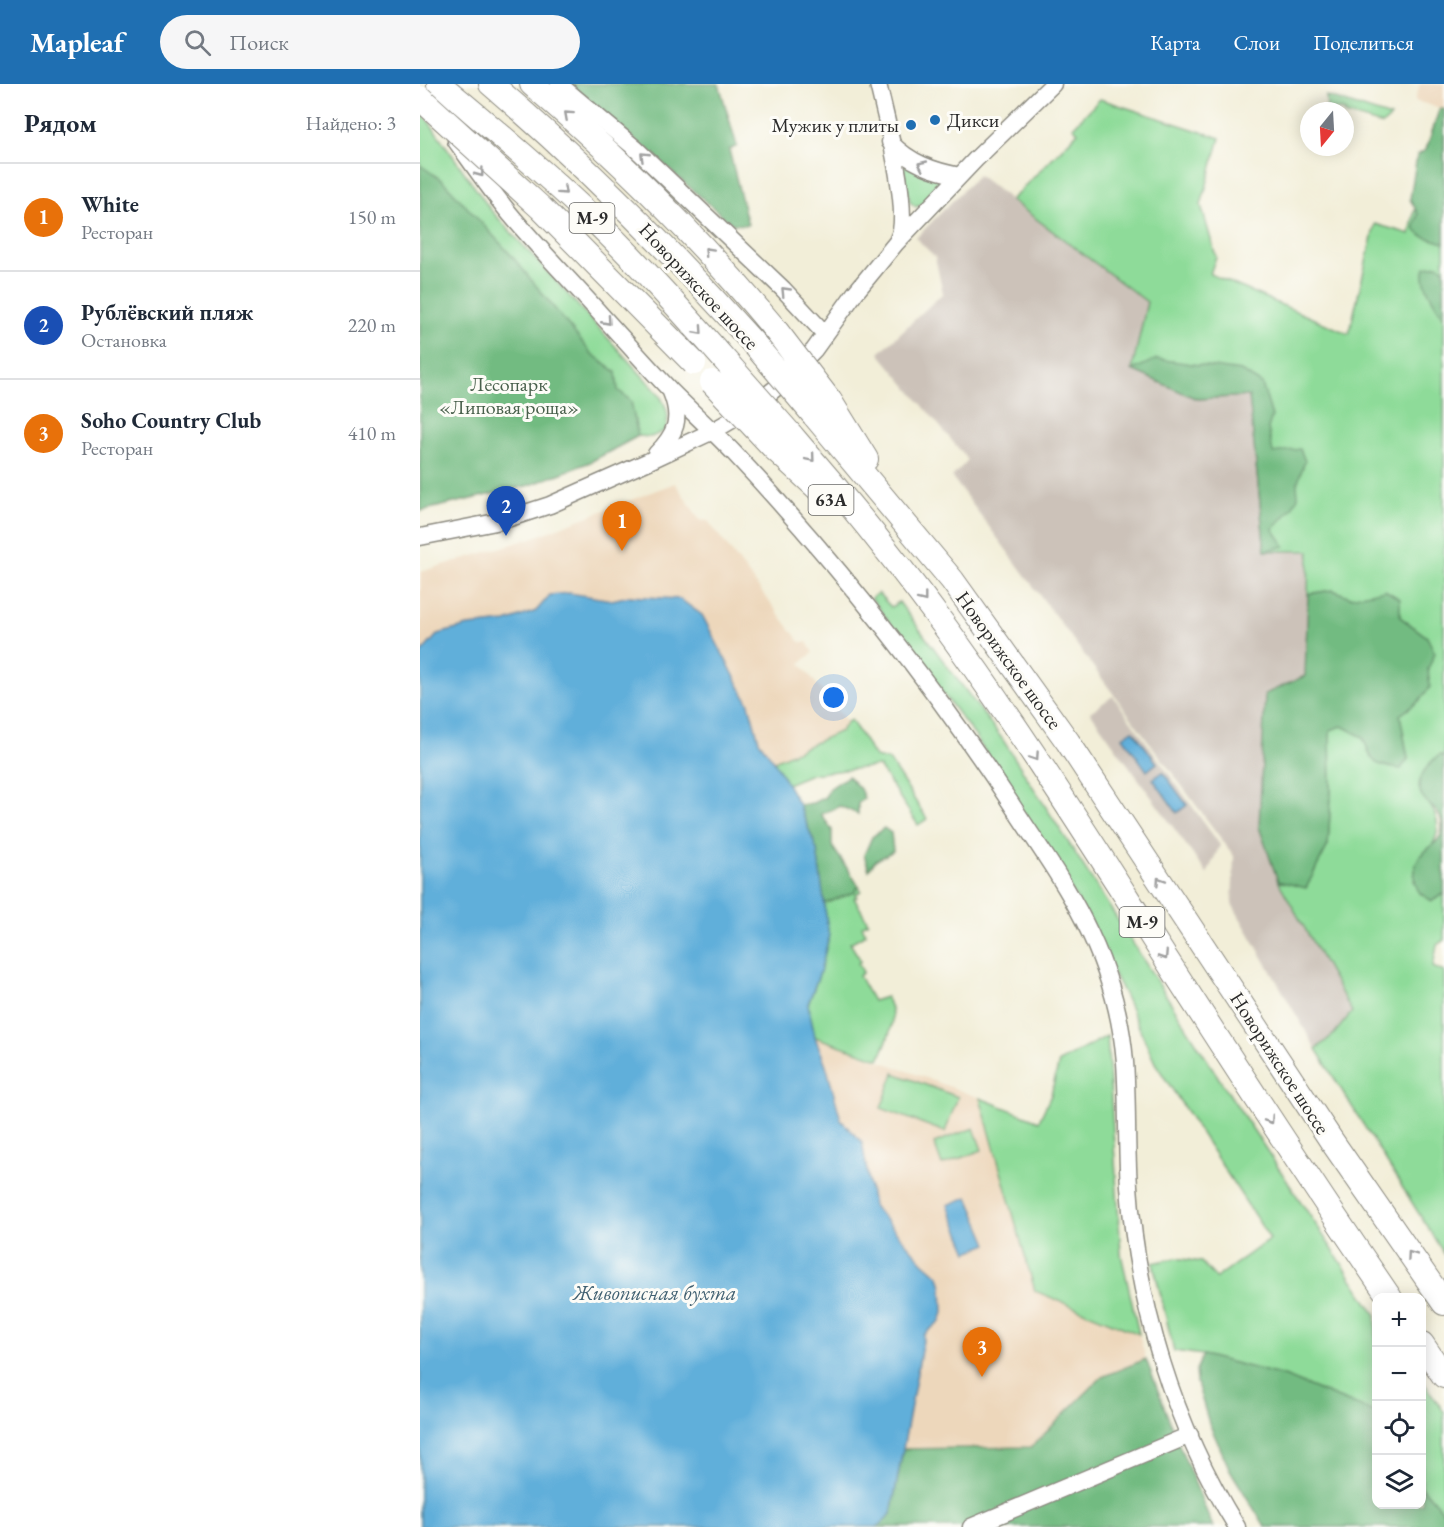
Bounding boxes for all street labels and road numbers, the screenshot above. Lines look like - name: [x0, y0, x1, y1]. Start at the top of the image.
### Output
- road number: М-9: [570, 203, 615, 233]
- street label: Новорижское шоссе: [633, 217, 765, 355]
- road number: 63A: [808, 485, 854, 515]
- street label: Новорижское шоссе: [950, 586, 1068, 734]
- road number: М-9: [1120, 907, 1164, 937]
- street label: Новорижское шоссе: [1224, 987, 1336, 1139]

